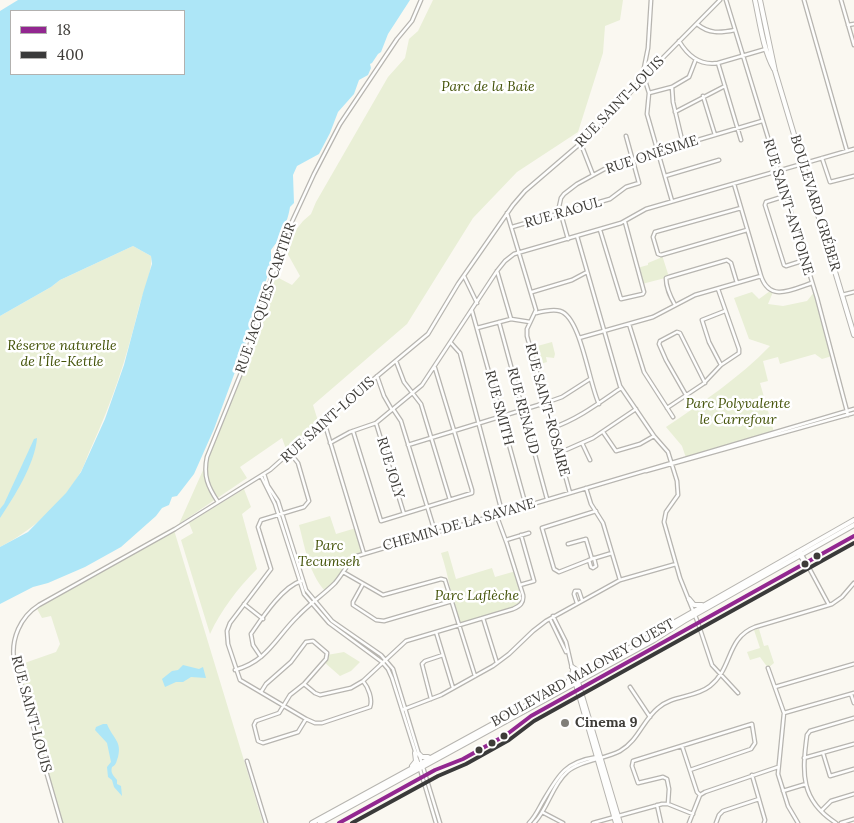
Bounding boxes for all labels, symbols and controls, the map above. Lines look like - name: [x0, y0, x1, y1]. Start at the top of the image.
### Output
- legend: [10, 10, 185, 75]
- text: 18: [57, 20, 71, 39]
- text: 400: [57, 45, 84, 64]
- street label: RUE SAINT-LOUIS: [572, 53, 668, 151]
- park label: Parc de la Baie: [441, 79, 535, 95]
- street label: RUE ONÉSIME: [604, 132, 700, 178]
- street label: BOULEVARD GRÉBER: [786, 133, 844, 273]
- street label: RUE SAINT-ANTOINE: [759, 137, 817, 277]
- street label: RUE RAOUL: [522, 194, 604, 232]
- street label: RUE JACQUES-CARTIER: [232, 220, 300, 376]
- park label: Réserve naturelle de l'Île-Kettle: [7, 338, 117, 371]
- street label: RUE SAINT-ROSAIRE: [521, 342, 573, 478]
- street label: RUE RENAUD: [503, 366, 543, 456]
- street label: RUE SMITH: [481, 369, 517, 447]
- street label: RUE SAINT-LOUIS: [278, 373, 378, 467]
- park label: Parc Polyvalente le Carrefour: [685, 396, 791, 428]
- street label: RUE JOLY: [373, 435, 407, 501]
- street label: CHEMIN DE LA SAVANE: [381, 495, 537, 555]
- park label: Parc Tecumseh: [298, 538, 360, 570]
- unlabelled marker: [812, 551, 822, 561]
- unlabelled marker: [800, 559, 810, 569]
- park label: Parc Laflèche: [435, 588, 519, 604]
- street label: BOULEVARD MALONEY OUEST: [488, 616, 678, 730]
- street label: RUE SAINT-LOUIS: [7, 654, 55, 774]
- place label: Cinema 9: [575, 715, 638, 731]
- marker: Cinema 9: [559, 717, 571, 729]
- unlabelled marker: [499, 731, 509, 741]
- unlabelled marker: [487, 738, 497, 748]
- unlabelled marker: [474, 745, 484, 755]

